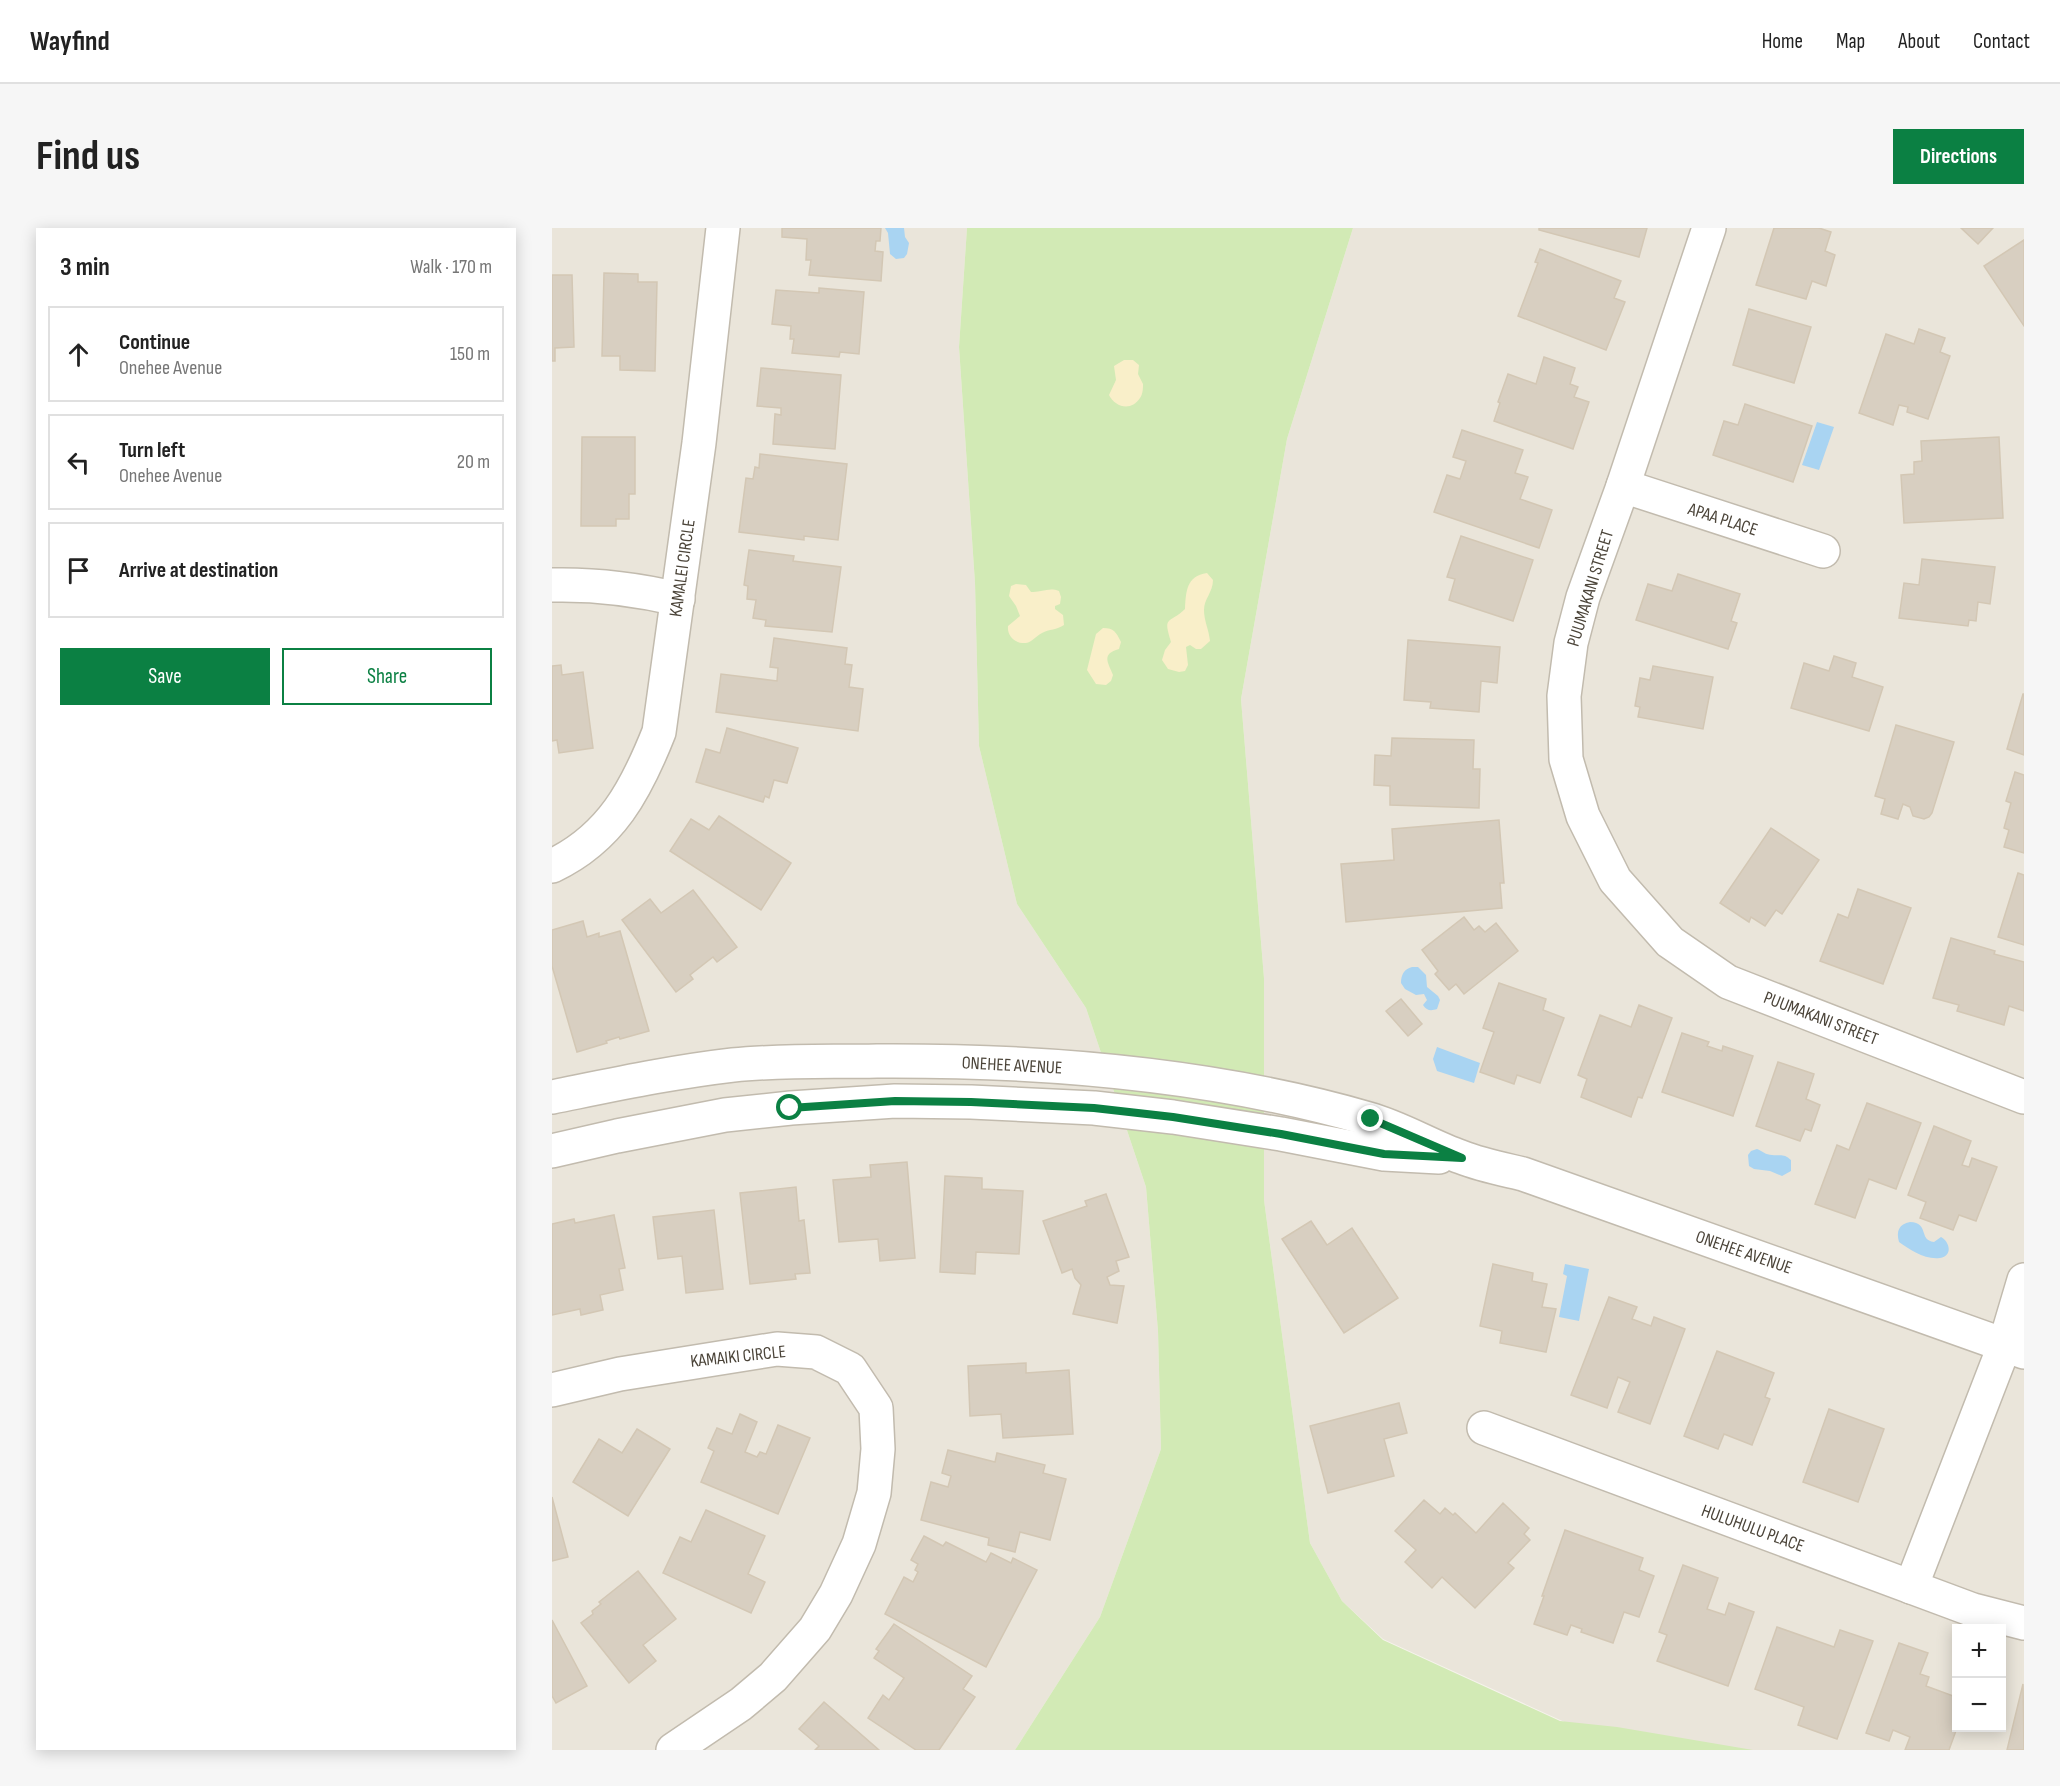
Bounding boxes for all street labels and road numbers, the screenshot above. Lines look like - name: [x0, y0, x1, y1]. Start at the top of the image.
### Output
- street label: APAA PLACE: [1685, 498, 1760, 541]
- street label: KAMALEI CIRCLE: [665, 518, 700, 618]
- street label: PUUMAKANI STREET: [1563, 527, 1618, 649]
- street label: PUUMAKANI STREET: [1761, 987, 1881, 1050]
- street label: ONEHEE AVENUE: [961, 1052, 1063, 1079]
- street label: ONEHEE AVENUE: [1693, 1226, 1795, 1279]
- street label: KAMAIKI CIRCLE: [689, 1341, 787, 1372]
- street label: HULUHULU PLACE: [1699, 1500, 1807, 1557]

